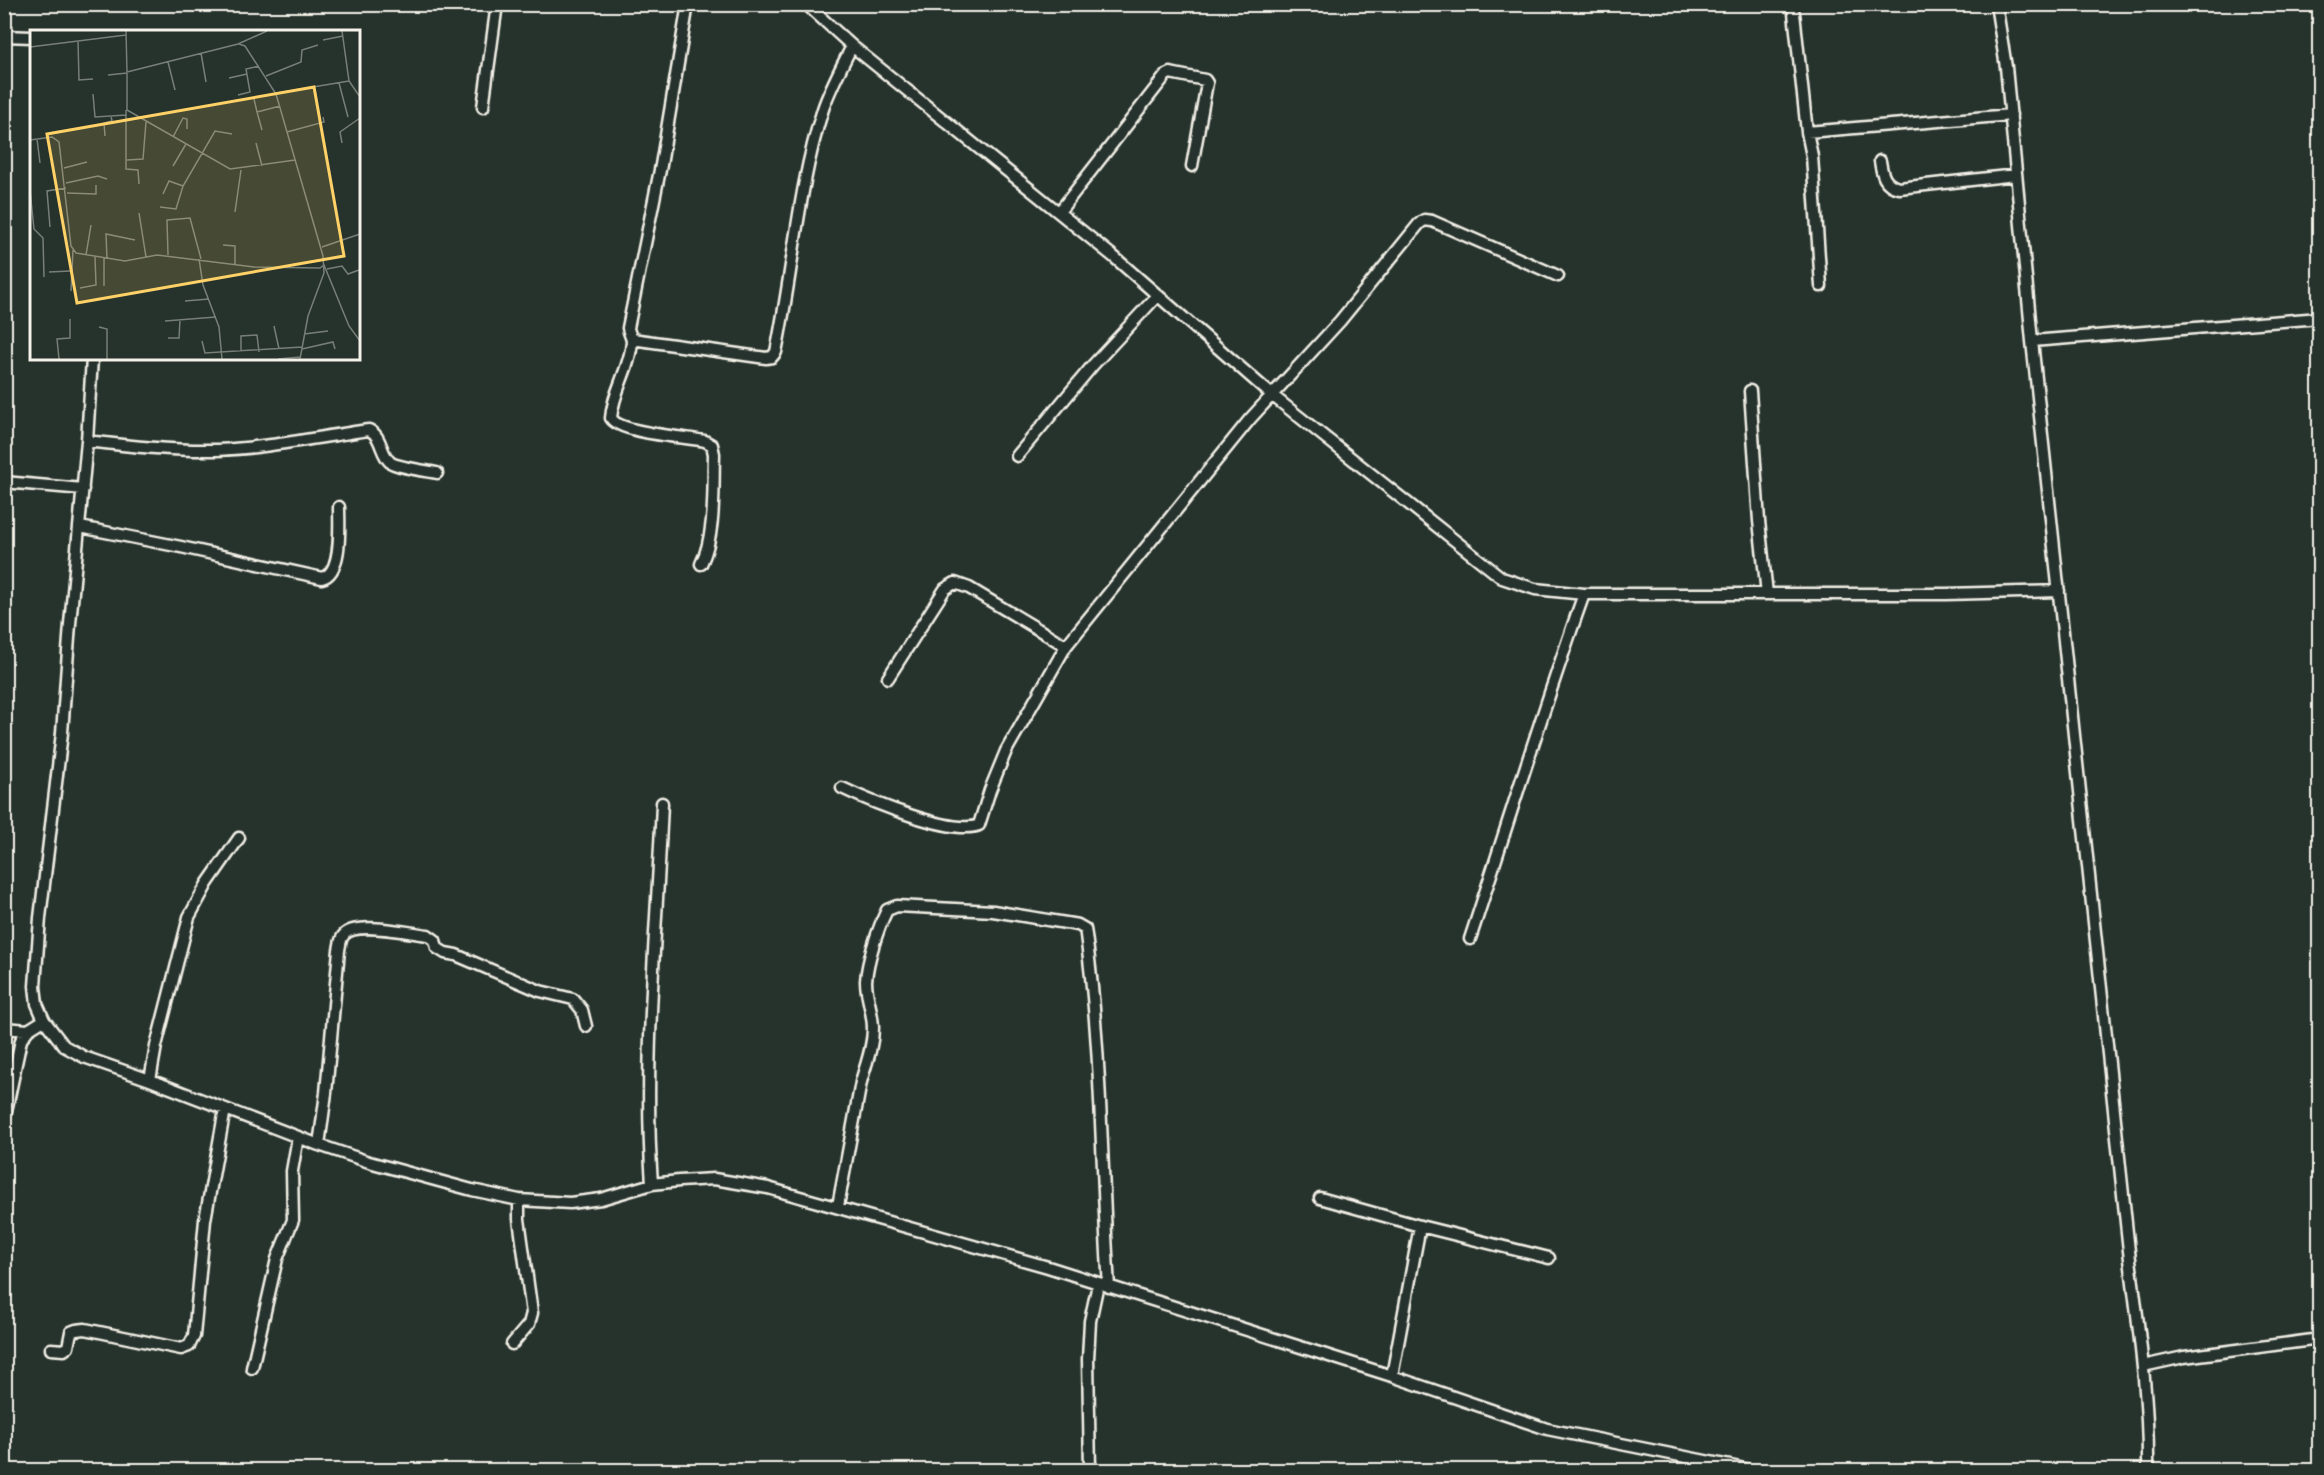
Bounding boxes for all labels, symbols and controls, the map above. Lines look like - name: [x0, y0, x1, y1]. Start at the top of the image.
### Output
- inset map: [30, 30, 360, 360]

